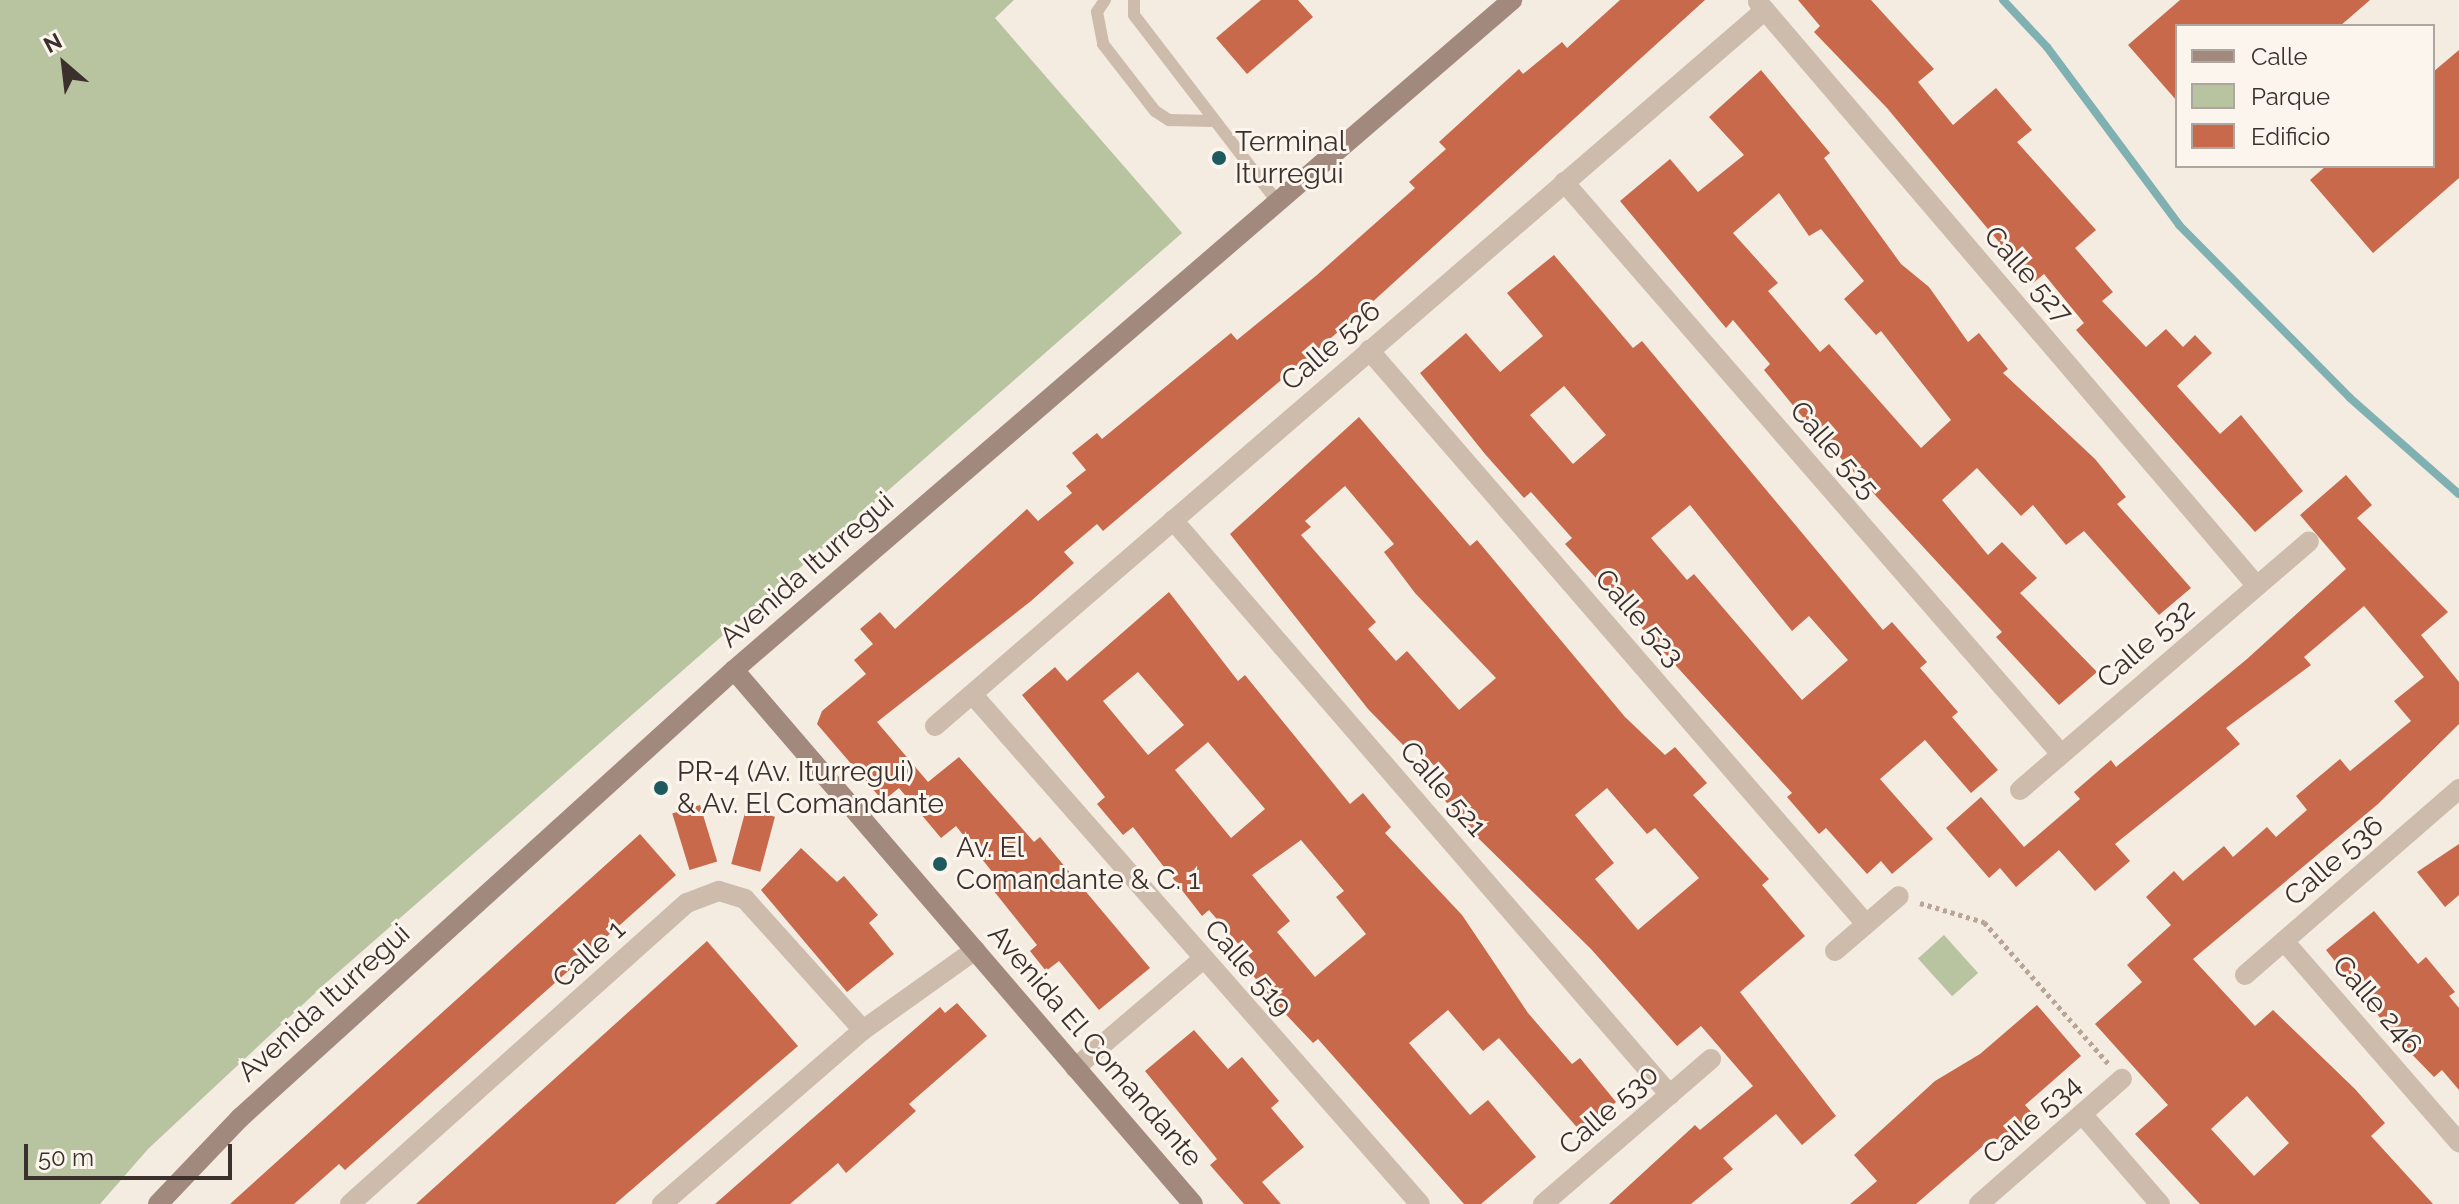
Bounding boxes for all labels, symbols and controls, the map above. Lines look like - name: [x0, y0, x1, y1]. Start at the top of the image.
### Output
- north arrow: [24, 24, 104, 104]
- legend: [2175, 24, 2435, 168]
- text: N: [39, 27, 66, 58]
- text: Calle: [2251, 42, 2308, 71]
- text: Parque: [2251, 82, 2330, 111]
- text: Edificio: [2251, 122, 2330, 151]
- place label: Terminal Iturregui: [1235, 125, 1346, 191]
- marker: Terminal Iturregui: [1210, 149, 1228, 167]
- street label: Calle 527: [1977, 219, 2079, 331]
- street label: Calle 526: [1275, 294, 1387, 398]
- street label: Calle 525: [1782, 394, 1886, 506]
- street label: Avenida Iturregui: [713, 485, 901, 655]
- street label: Calle 523: [1588, 562, 1690, 674]
- street label: Calle 532: [2090, 593, 2202, 695]
- street label: Calle 521: [1393, 735, 1493, 843]
- place label: PR-4 (Av. Iturregui) & Av. El Comandante: [677, 755, 946, 821]
- marker: PR-4 (Av. Iturregui) & Av. El Comandante: [652, 779, 670, 797]
- street label: Calle 536: [2278, 809, 2390, 913]
- place label: Av. El Comandante & C. 1: [956, 831, 1200, 897]
- marker: Av. El Comandante & C. 1: [931, 855, 949, 873]
- street label: Calle 1: [546, 913, 632, 995]
- street label: Calle 519: [1197, 913, 1299, 1023]
- street label: Avenida Iturregui: [231, 917, 417, 1089]
- street label: Avenida El Comandante: [980, 918, 1210, 1174]
- street label: Calle 246: [2325, 949, 2429, 1061]
- street label: Calle 530: [1552, 1058, 1666, 1162]
- street label: Calle 534: [1976, 1068, 2088, 1172]
- scale bar: [28, 1128, 236, 1178]
- text: 50 m: [38, 1143, 94, 1172]

